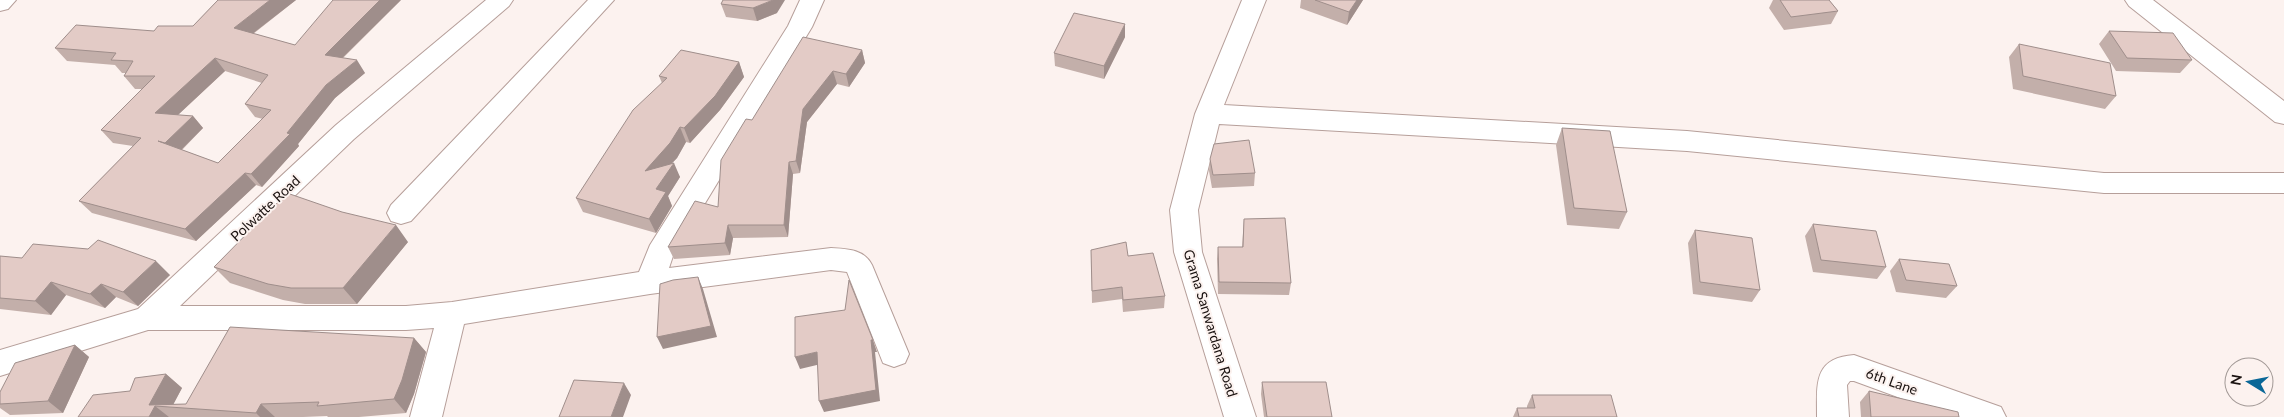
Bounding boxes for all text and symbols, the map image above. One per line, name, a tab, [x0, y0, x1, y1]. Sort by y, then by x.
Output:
street label: Polwatte Road	[227, 172, 303, 244]
street label: Grama Sanwardana Road	[1180, 247, 1242, 399]
north arrow	[2224, 357, 2274, 407]
street label: 6th Lane	[1864, 364, 1920, 398]
text: N	[2226, 373, 2245, 386]

